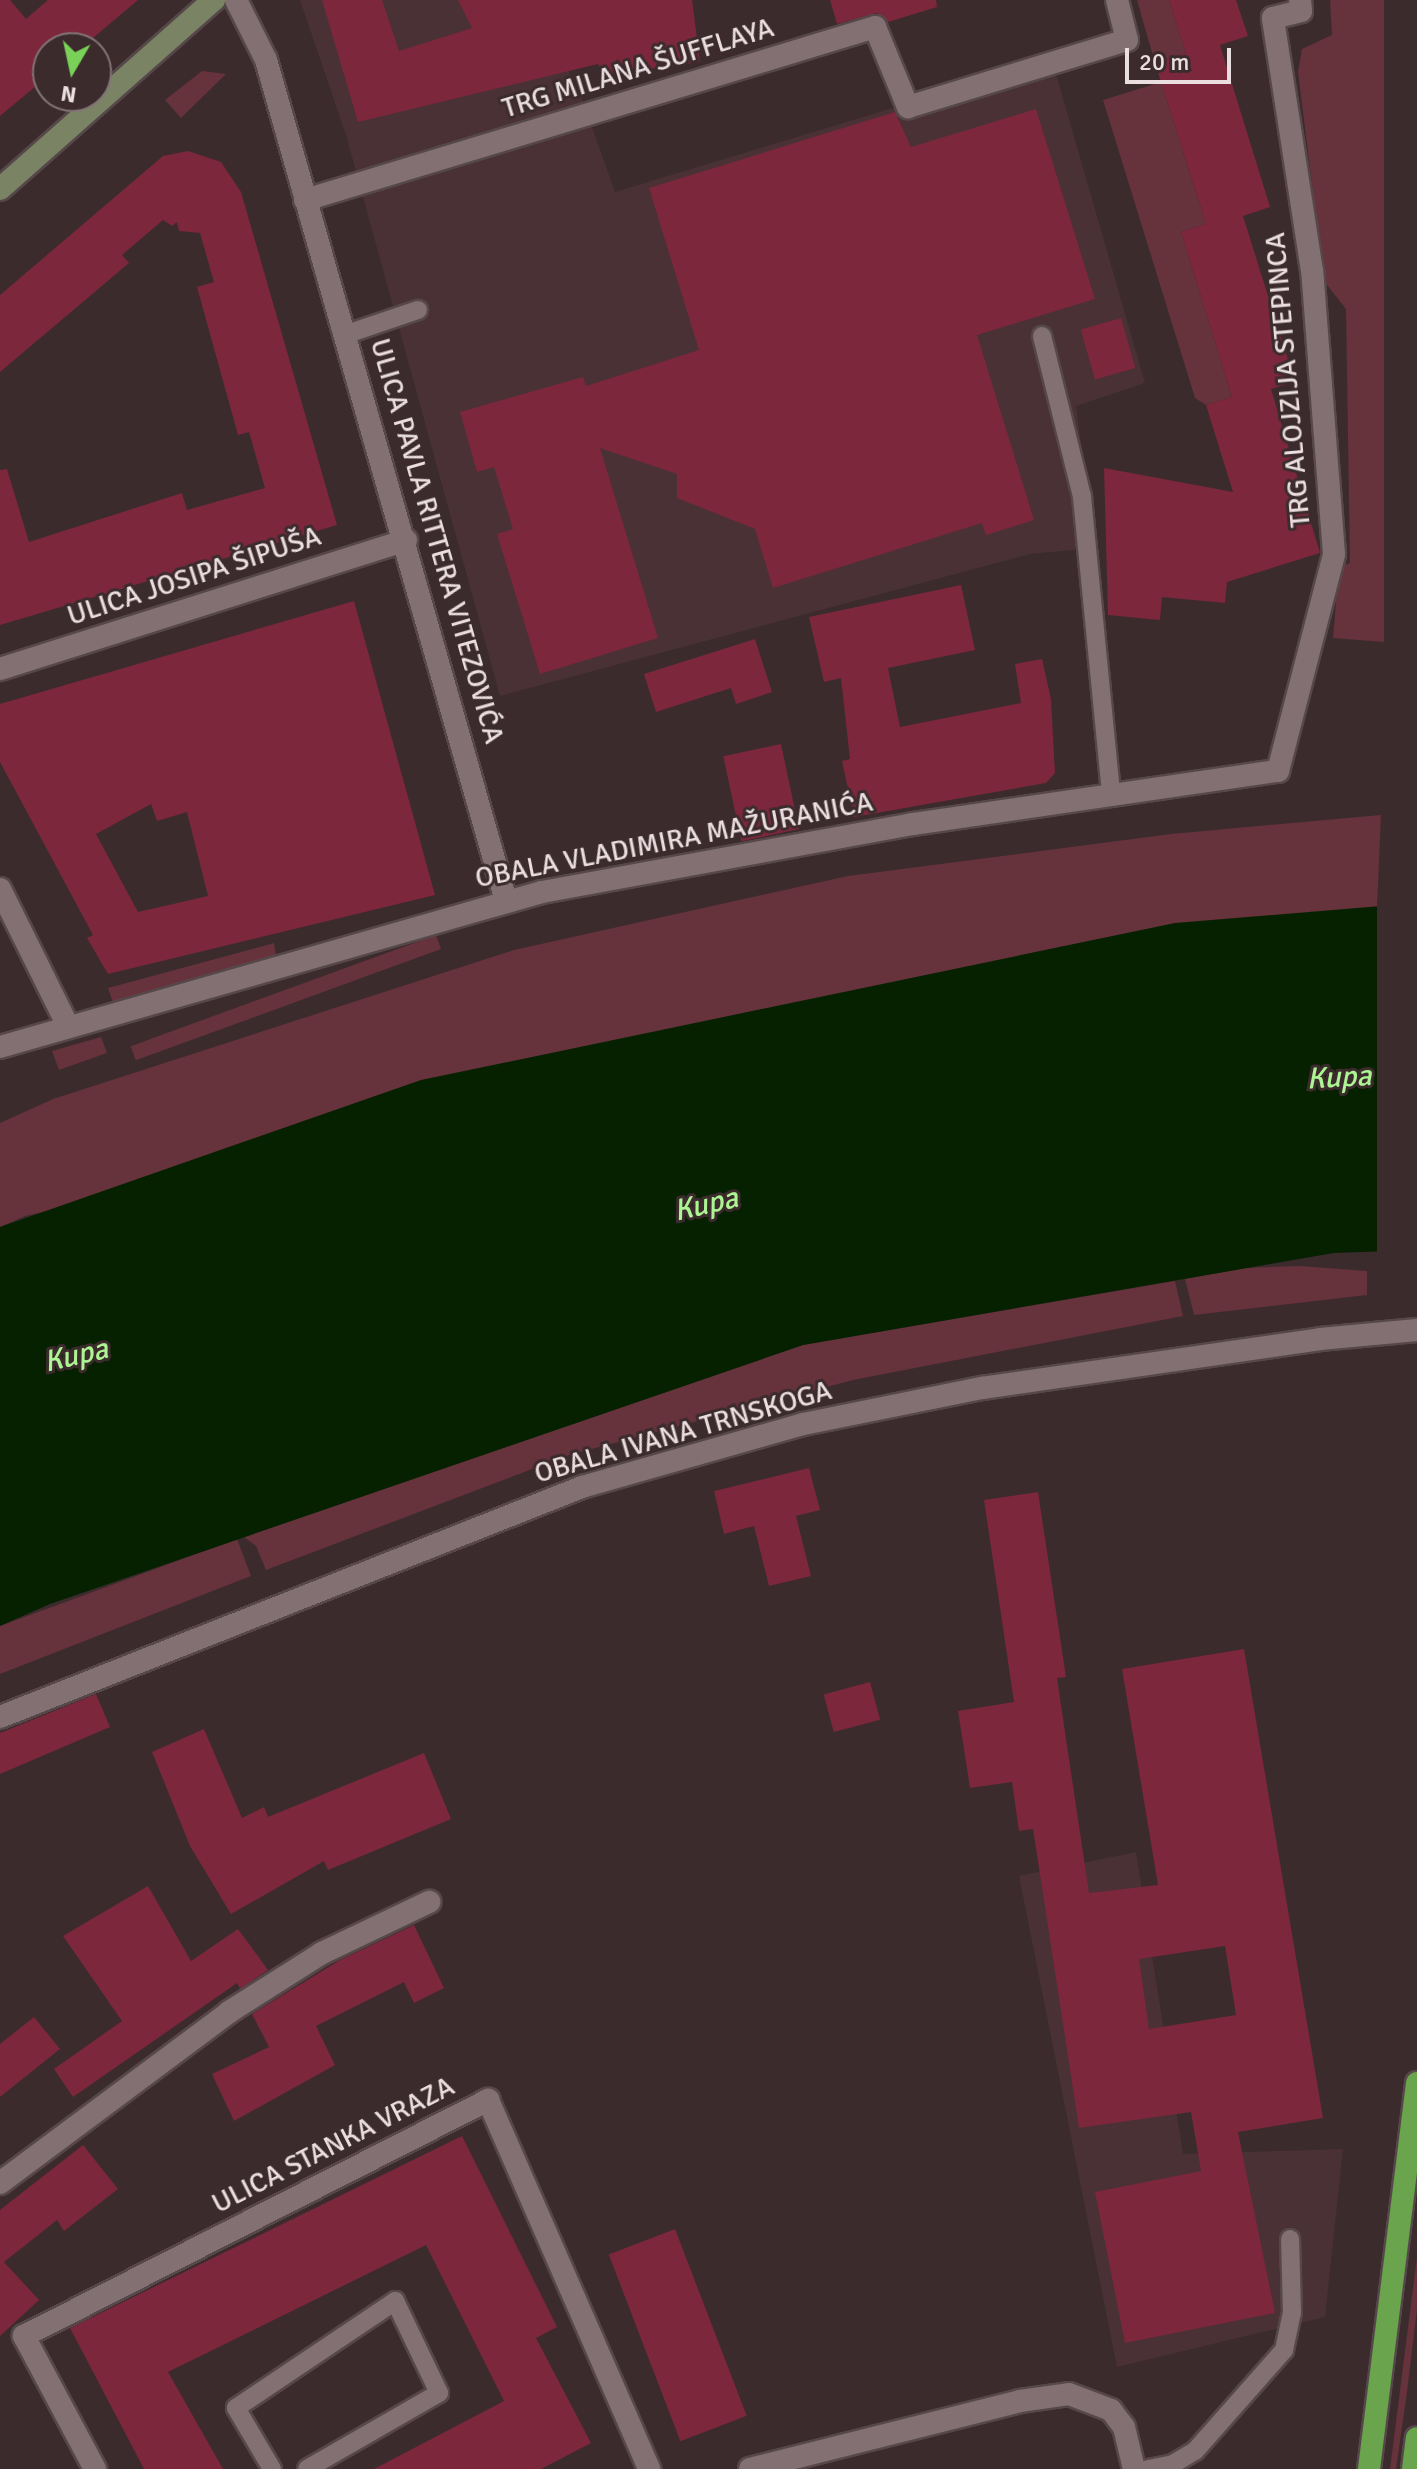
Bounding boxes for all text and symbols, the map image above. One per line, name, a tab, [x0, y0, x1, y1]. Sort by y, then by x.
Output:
street label: TRG MILANA ŠUFFLAYA	[498, 11, 778, 125]
north arrow	[32, 32, 112, 112]
scale bar	[1129, 32, 1235, 82]
text: 20 m	[1139, 47, 1189, 77]
text: N	[59, 80, 78, 109]
street label: TRG ALOJZIJA STEPINCA	[1258, 231, 1318, 529]
street label: ULICA PAVLA RITTERA VITEZOVIĆA	[363, 335, 511, 747]
street label: ULICA JOSIPA ŠIPUŠA	[63, 519, 325, 633]
street label: OBALA VLADIMIRA MAŽURANIĆA	[472, 785, 876, 895]
water label: Kupa	[1306, 1058, 1372, 1098]
water label: Kupa	[670, 1180, 742, 1230]
water label: Kupa	[40, 1331, 112, 1381]
street label: OBALA IVANA TRNSKOGA	[531, 1373, 835, 1491]
street label: ULICA STANKA VRAZA	[206, 2069, 460, 2221]

